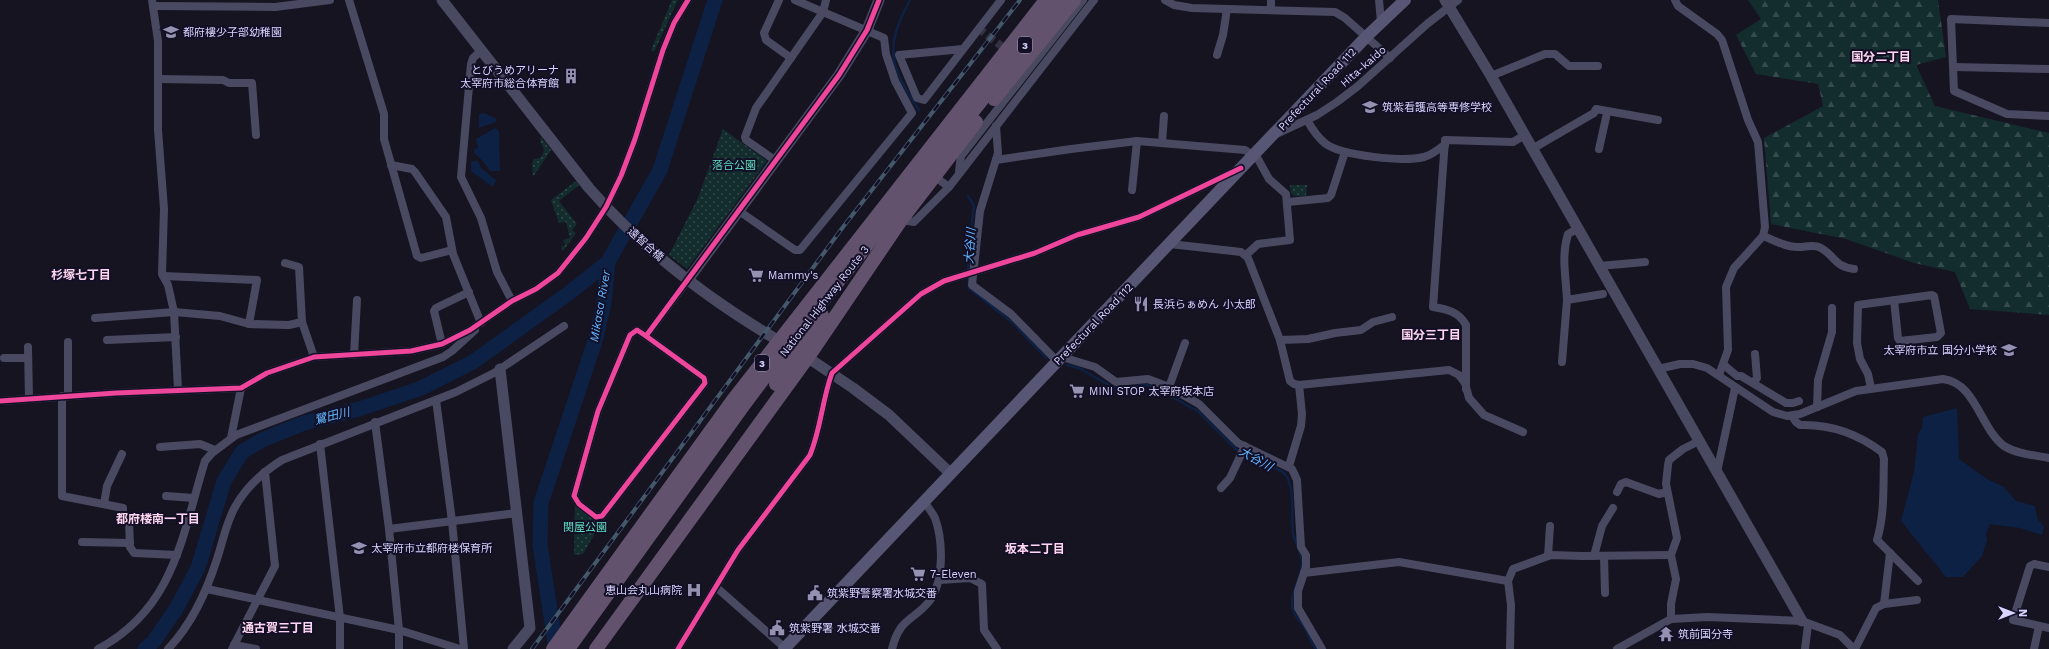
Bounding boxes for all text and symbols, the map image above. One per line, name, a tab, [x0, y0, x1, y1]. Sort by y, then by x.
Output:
school or university icon: 都府樓少子部幼稚園	[162, 23, 180, 41]
place label: 都府樓少子部幼稚園	[183, 26, 282, 39]
road number: 3	[1018, 37, 1032, 53]
street label: Hita-kaido	[1338, 43, 1389, 90]
street label: Prefectural Road 112	[1276, 45, 1359, 133]
district label: 国分二丁目	[1851, 50, 1911, 64]
place label: とびうめアリーナ 太宰府市総合体育館	[460, 64, 559, 90]
building icon: とびうめアリーナ 太宰府市総合体育館	[562, 67, 580, 85]
school or university icon: 筑紫看護高等専修学校	[1361, 98, 1379, 116]
place label: 筑紫看護高等専修学校	[1382, 101, 1492, 114]
park label: 落合公園	[712, 159, 756, 172]
street label: 遠智合橋	[625, 225, 666, 264]
water label: 大谷川	[962, 226, 978, 264]
street label: National Highway Route 3	[777, 243, 872, 359]
supermarket icon: Mammy's	[747, 266, 765, 284]
district label: 杉塚七丁目	[51, 268, 111, 282]
water label: Mikasa River	[587, 268, 613, 343]
place label: Mammy's	[768, 269, 818, 282]
street label: Prefectural Road 112	[1051, 281, 1136, 368]
restaurant icon: 長浜らぁめん 小太郎	[1132, 295, 1150, 313]
place label: 長浜らぁめん 小太郎	[1153, 298, 1256, 311]
district label: 国分三丁目	[1401, 328, 1461, 342]
school or university icon: 太宰府市立 国分小学校	[2000, 341, 2018, 359]
place label: 太宰府市立 国分小学校	[1883, 344, 1997, 357]
road number: 3	[755, 355, 769, 371]
supermarket icon: MINI STOP 太宰府坂本店	[1068, 382, 1086, 400]
place label: MINI STOP 太宰府坂本店	[1089, 385, 1214, 398]
water label: 鷺田川	[313, 404, 353, 427]
water label: 大谷川	[1237, 444, 1277, 475]
district label: 都府楼南一丁目	[116, 512, 200, 526]
park label: 関屋公園	[563, 521, 607, 534]
school or university icon: 太宰府市立都府楼保育所	[350, 539, 368, 557]
place label: 太宰府市立都府楼保育所	[371, 542, 493, 555]
district label: 坂本二丁目	[1005, 542, 1065, 556]
supermarket icon: 7-Eleven	[909, 565, 927, 583]
place label: 7-Eleven	[930, 568, 977, 581]
hospital icon: 恵山会丸山病院	[685, 581, 703, 599]
place label: 恵山会丸山病院	[605, 584, 682, 597]
public building icon: 筑紫野警察署水城交番	[806, 584, 824, 602]
place label: 筑紫野警察署水城交番	[827, 587, 937, 600]
north arrow	[1993, 593, 2033, 633]
text: N	[2016, 609, 2029, 617]
public building icon: 筑紫野署 水城交番	[768, 619, 786, 637]
district label: 通古賀三丁目	[242, 621, 314, 635]
place label: 筑紫野署 水城交番	[789, 622, 881, 635]
temple icon: 筑前国分寺	[1657, 625, 1675, 643]
place label: 筑前国分寺	[1678, 628, 1733, 641]

